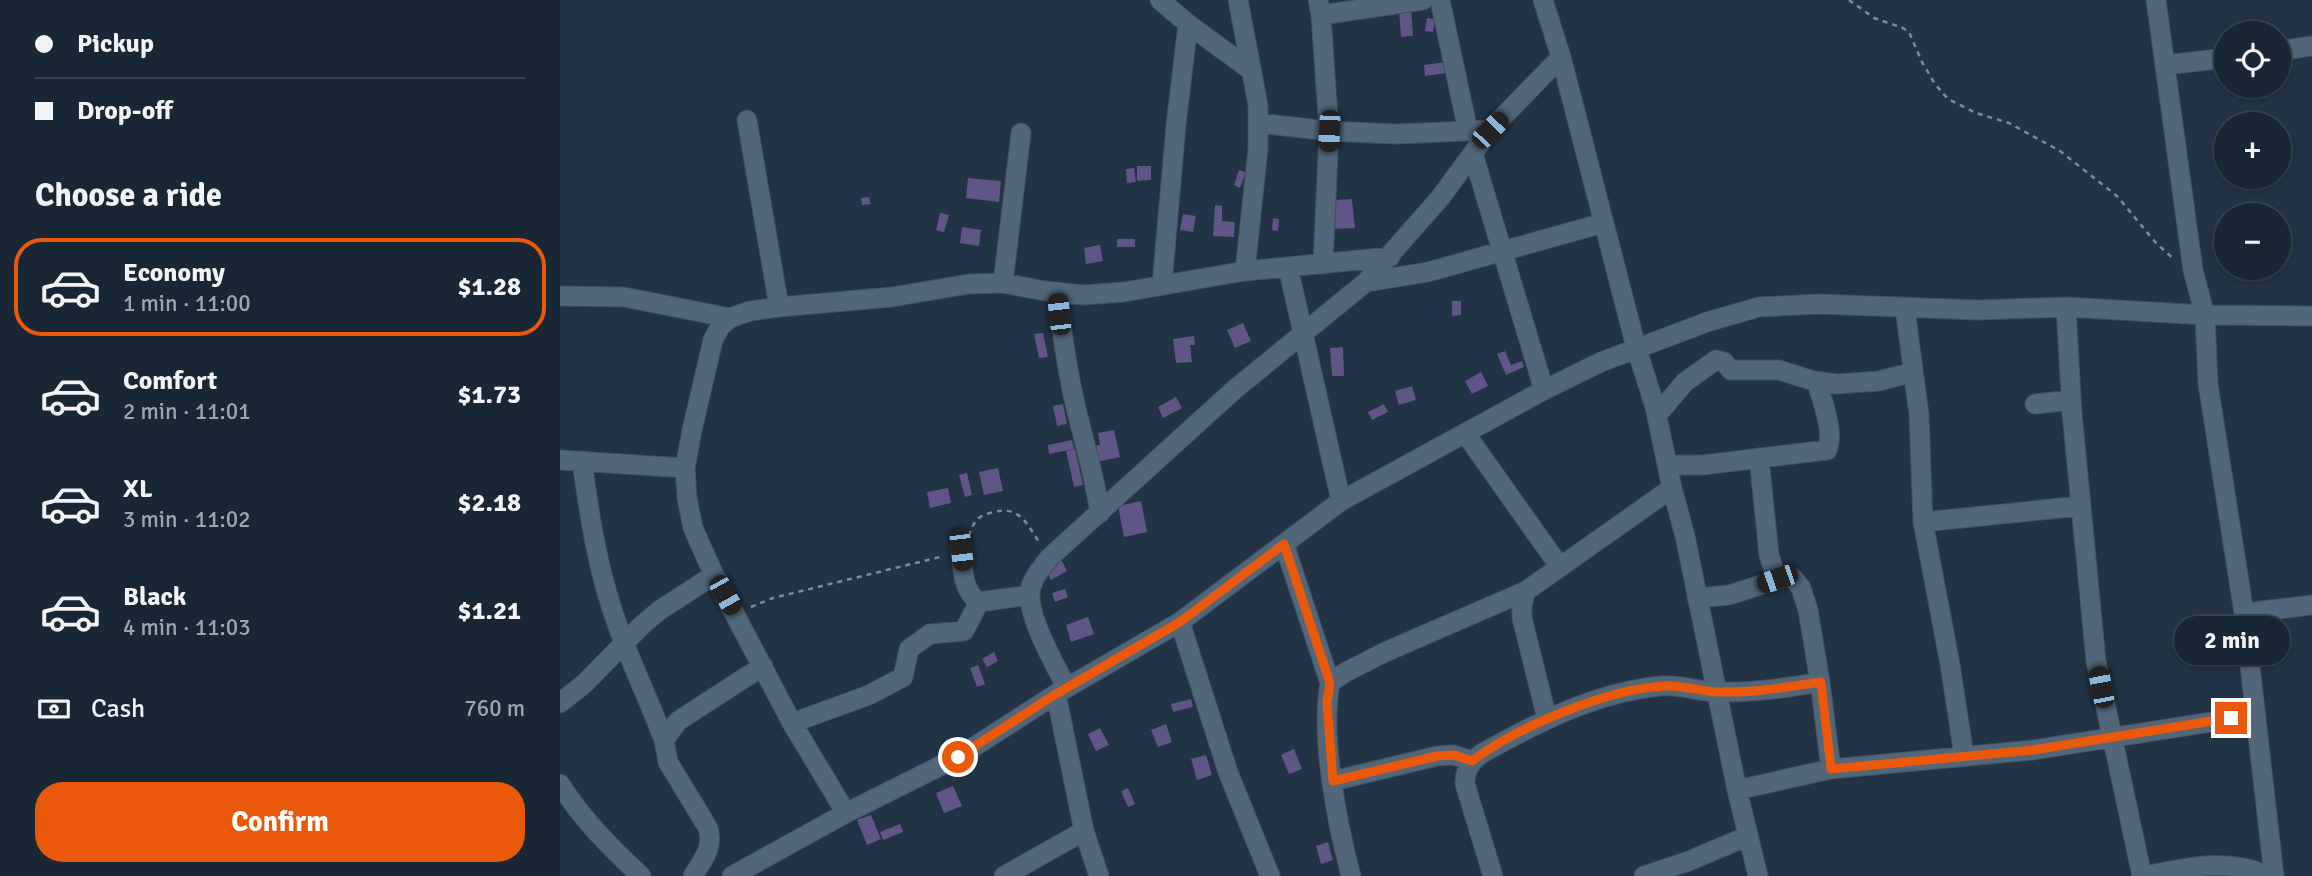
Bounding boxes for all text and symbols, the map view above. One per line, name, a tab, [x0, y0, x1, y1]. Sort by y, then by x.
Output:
map controls	[2214, 21, 2291, 280]
button: locate	[2214, 21, 2291, 98]
text: Pickup	[77, 28, 154, 60]
text: Drop-off	[77, 95, 173, 127]
car	[1468, 108, 1513, 152]
car	[1318, 109, 1341, 153]
button: +	[2214, 112, 2291, 189]
text: Choose a ride	[35, 176, 222, 215]
button: −	[2214, 203, 2291, 280]
icon: car	[39, 256, 102, 319]
text: Economy	[123, 257, 225, 289]
text: $1.28	[457, 271, 521, 303]
text: 1 min · 11:00	[123, 289, 251, 318]
car	[1047, 292, 1072, 336]
icon: car	[39, 364, 102, 427]
text: Comfort	[123, 365, 217, 397]
text: $1.73	[457, 379, 521, 411]
text: 2 min · 11:01	[123, 397, 251, 426]
icon: car	[39, 472, 102, 535]
text: XL	[123, 473, 153, 505]
text: $2.18	[457, 487, 521, 519]
text: 3 min · 11:02	[123, 505, 251, 534]
car	[949, 528, 974, 572]
car	[1754, 562, 1801, 596]
car	[706, 572, 745, 618]
icon: car	[39, 580, 102, 643]
text: Black	[123, 581, 186, 613]
text: $1.21	[457, 595, 521, 627]
text: 4 min · 11:03	[123, 613, 251, 642]
callout: 2 min	[2173, 616, 2289, 666]
text: 2 min	[2204, 626, 2260, 655]
car	[2087, 664, 2116, 710]
icon: cash	[35, 690, 73, 728]
text: Cash	[91, 693, 145, 725]
text: 760 m	[464, 694, 525, 723]
route end	[2215, 702, 2247, 734]
route start	[942, 741, 974, 773]
button: Confirm	[35, 782, 525, 862]

